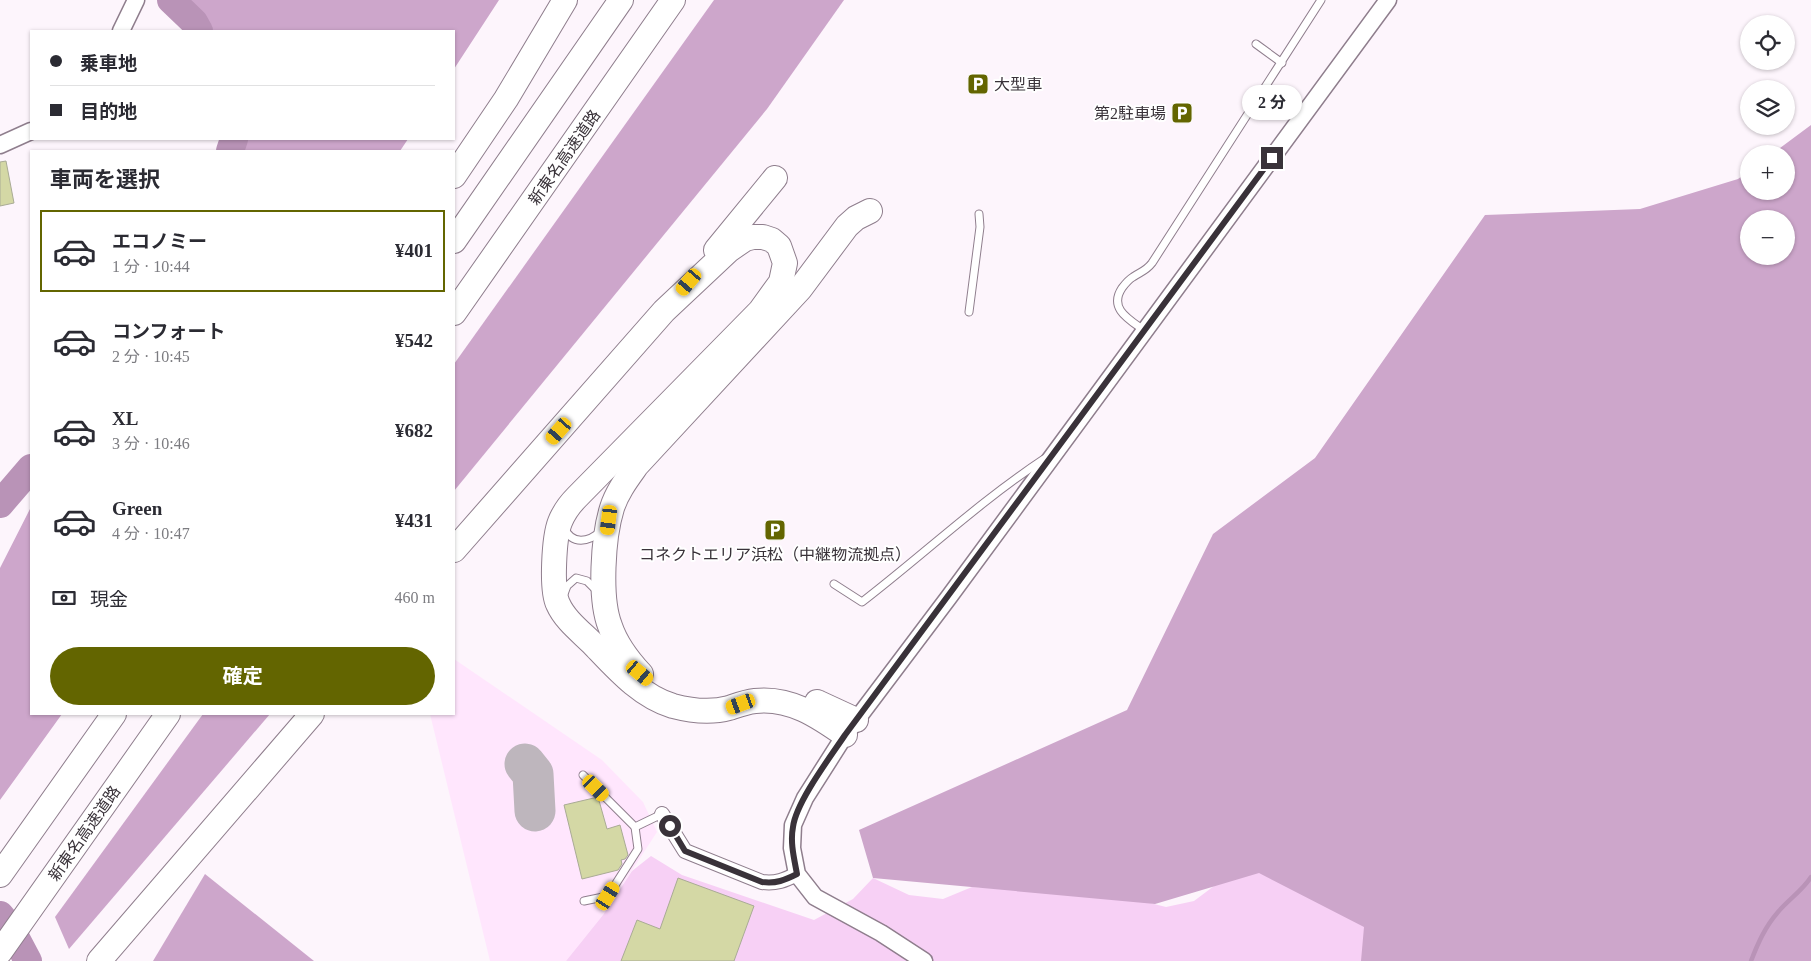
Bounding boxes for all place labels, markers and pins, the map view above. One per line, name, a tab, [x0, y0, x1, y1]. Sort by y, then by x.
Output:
parking icon: 大型車	[966, 72, 990, 96]
place label: 大型車	[994, 76, 1042, 93]
parking icon: 第2駐車場	[1170, 101, 1194, 125]
place label: 第2駐車場	[1094, 105, 1166, 122]
parking icon: コネクトエリア浜松（中継物流拠点）	[763, 518, 787, 542]
place label: コネクトエリア浜松（中継物流拠点）	[639, 546, 911, 563]

